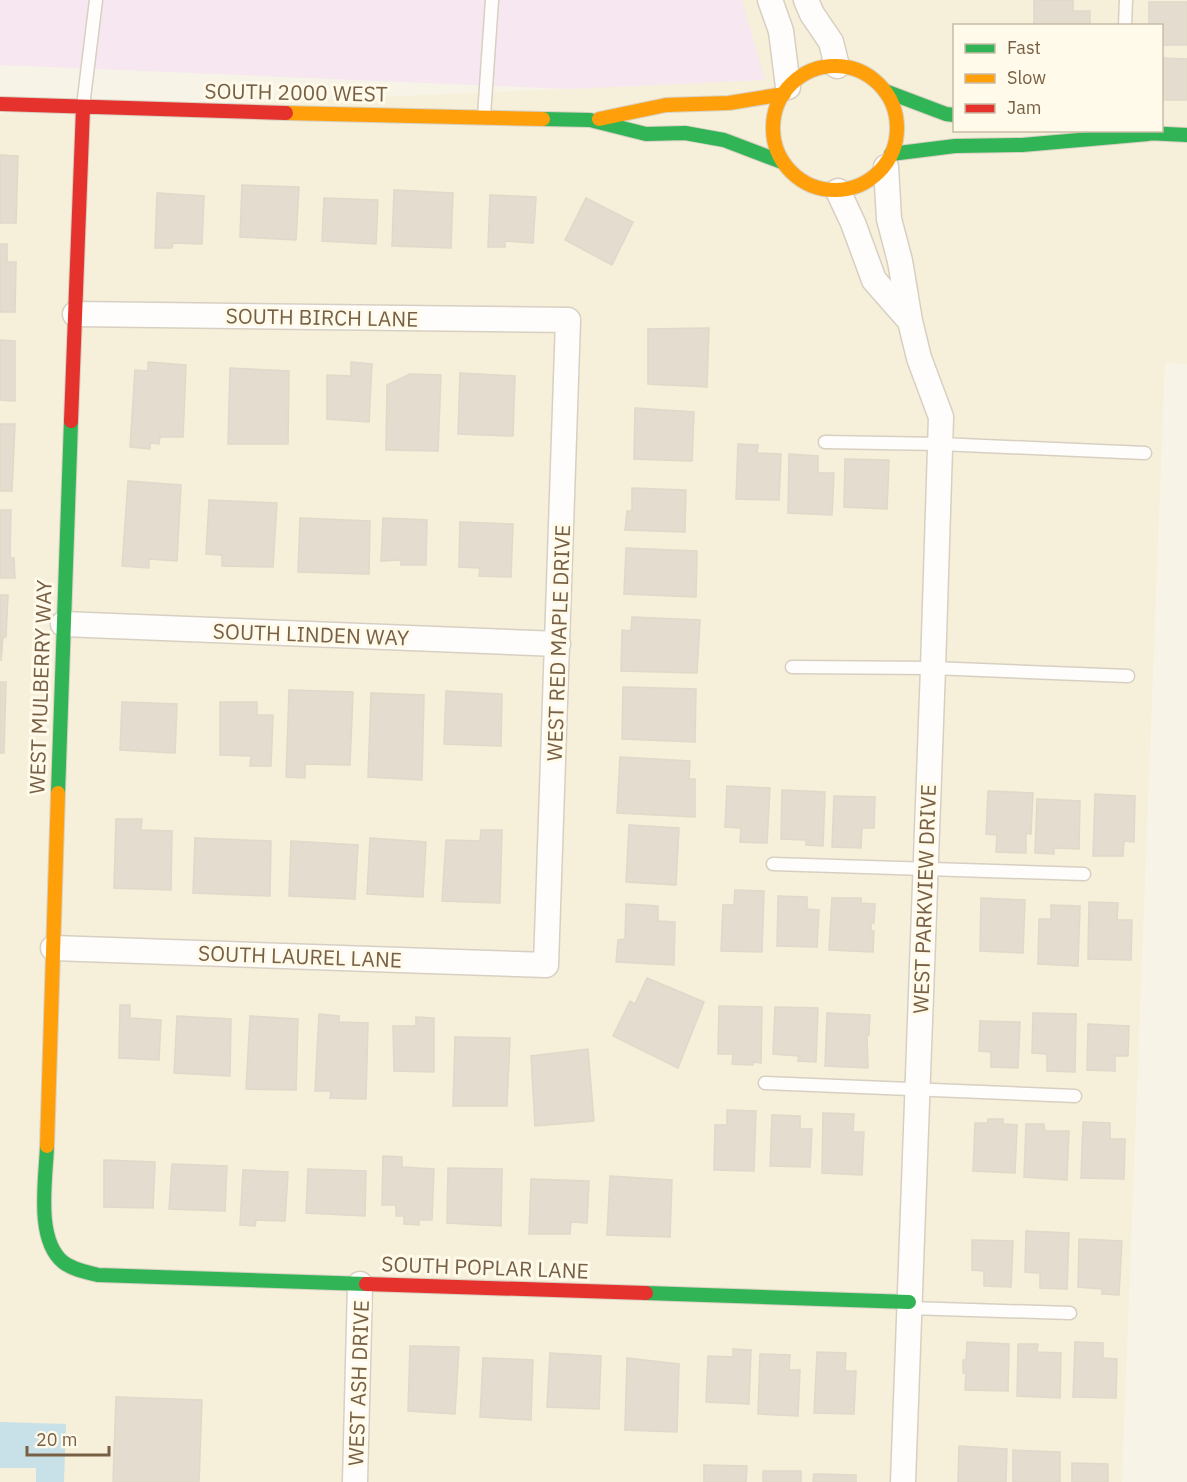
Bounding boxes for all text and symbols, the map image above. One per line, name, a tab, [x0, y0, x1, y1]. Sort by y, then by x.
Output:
legend	[953, 24, 1163, 132]
text: Fast	[1007, 36, 1041, 59]
text: Slow	[1007, 66, 1046, 89]
street label: SOUTH 2000 WEST	[204, 76, 388, 108]
text: Jam	[1007, 96, 1042, 119]
street label: SOUTH BIRCH LANE	[225, 301, 419, 333]
street label: WEST RED MAPLE DRIVE	[540, 524, 576, 762]
street label: WEST MULBERRY WAY	[22, 579, 58, 795]
street label: SOUTH LINDEN WAY	[212, 617, 410, 651]
street label: WEST PARKVIEW DRIVE	[906, 784, 942, 1014]
street label: SOUTH LAUREL LANE	[198, 938, 402, 974]
street label: SOUTH POPLAR LANE	[381, 1249, 589, 1285]
street label: WEST ASH DRIVE	[341, 1299, 375, 1467]
scale bar	[27, 1419, 110, 1457]
text: 20 m	[36, 1428, 78, 1451]

